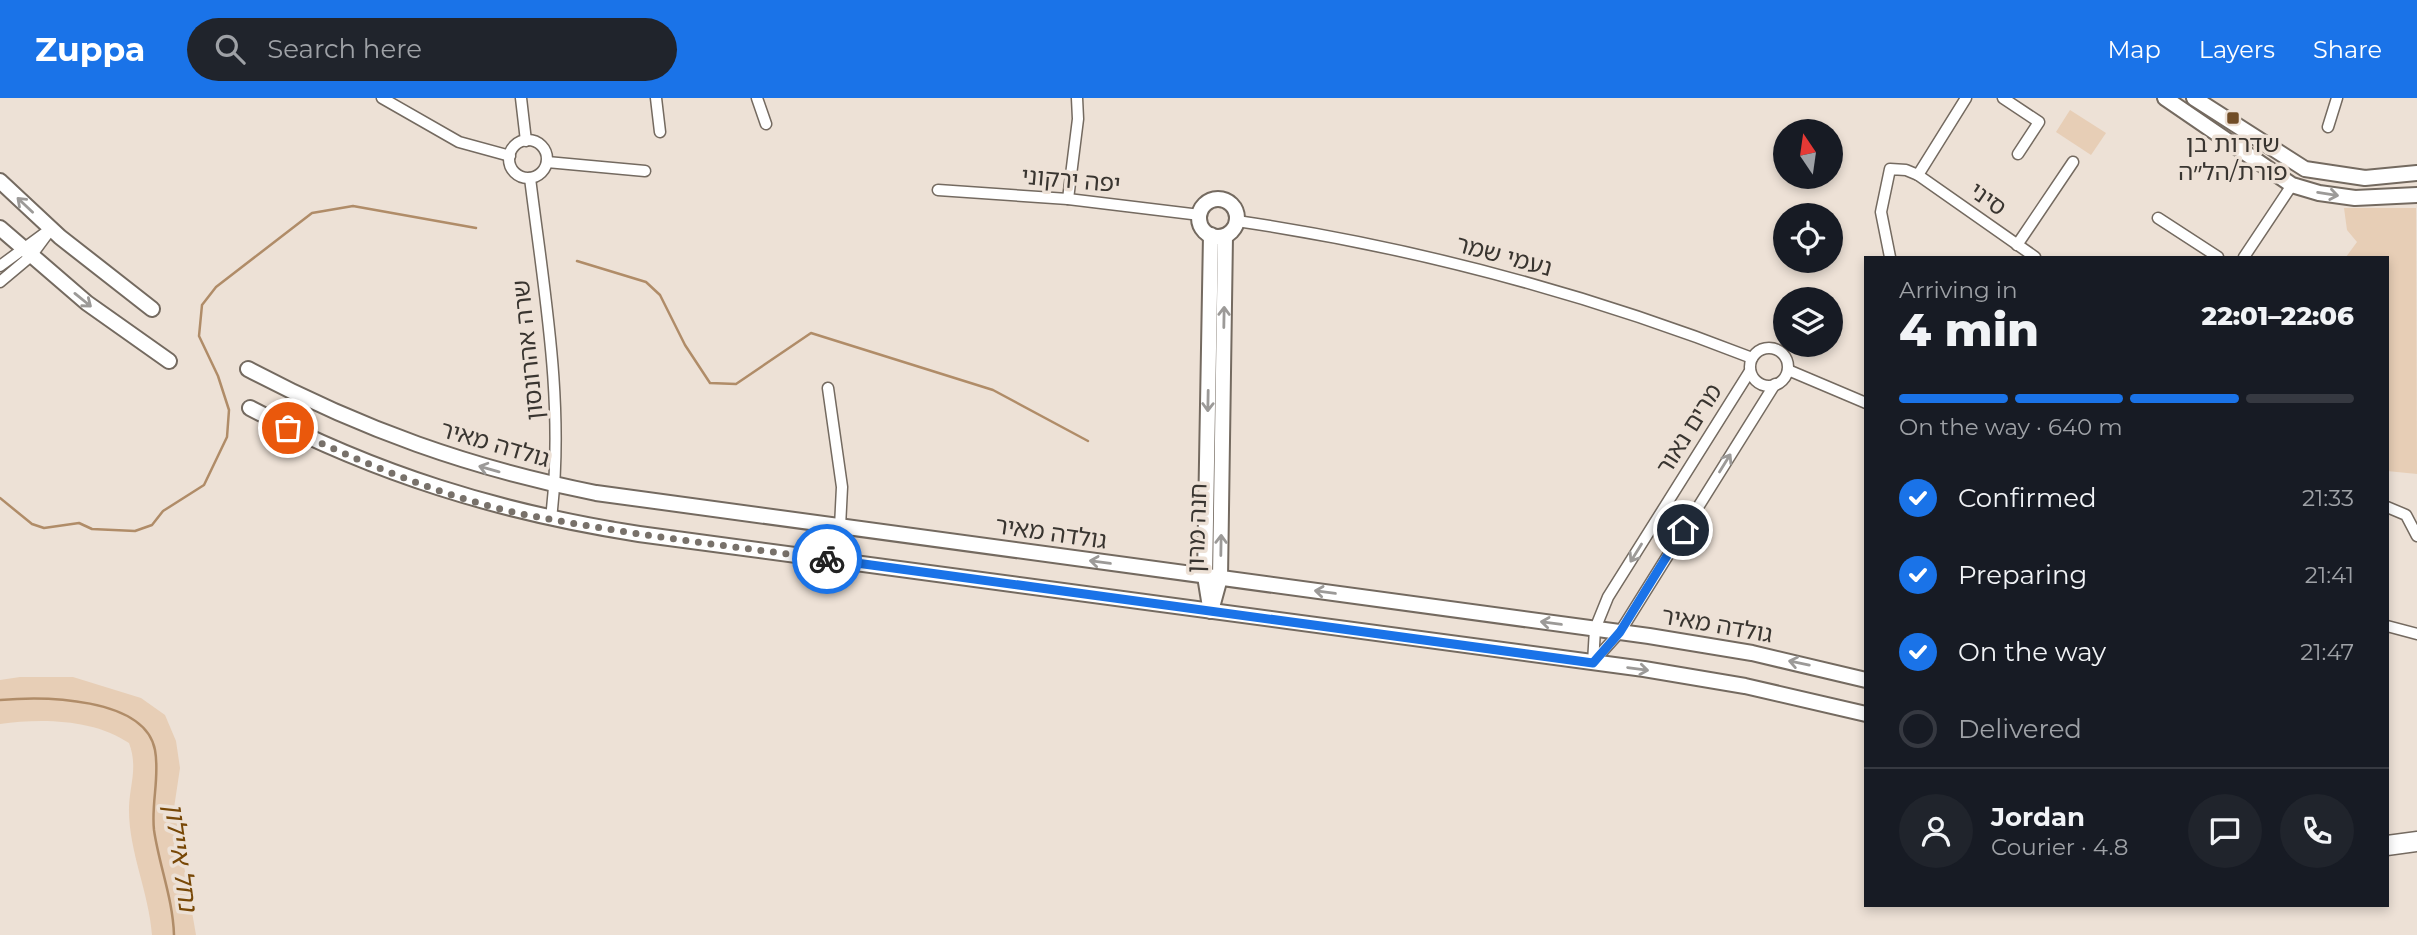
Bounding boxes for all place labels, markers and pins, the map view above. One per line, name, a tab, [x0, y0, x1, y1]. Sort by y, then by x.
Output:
marker: שדרות בן פורת/הל״ה	[2225, 110, 2241, 126]
place label: שדרות בן פורת/הל״ה	[2178, 129, 2288, 186]
pin	[258, 398, 318, 458]
pin	[1653, 500, 1713, 560]

